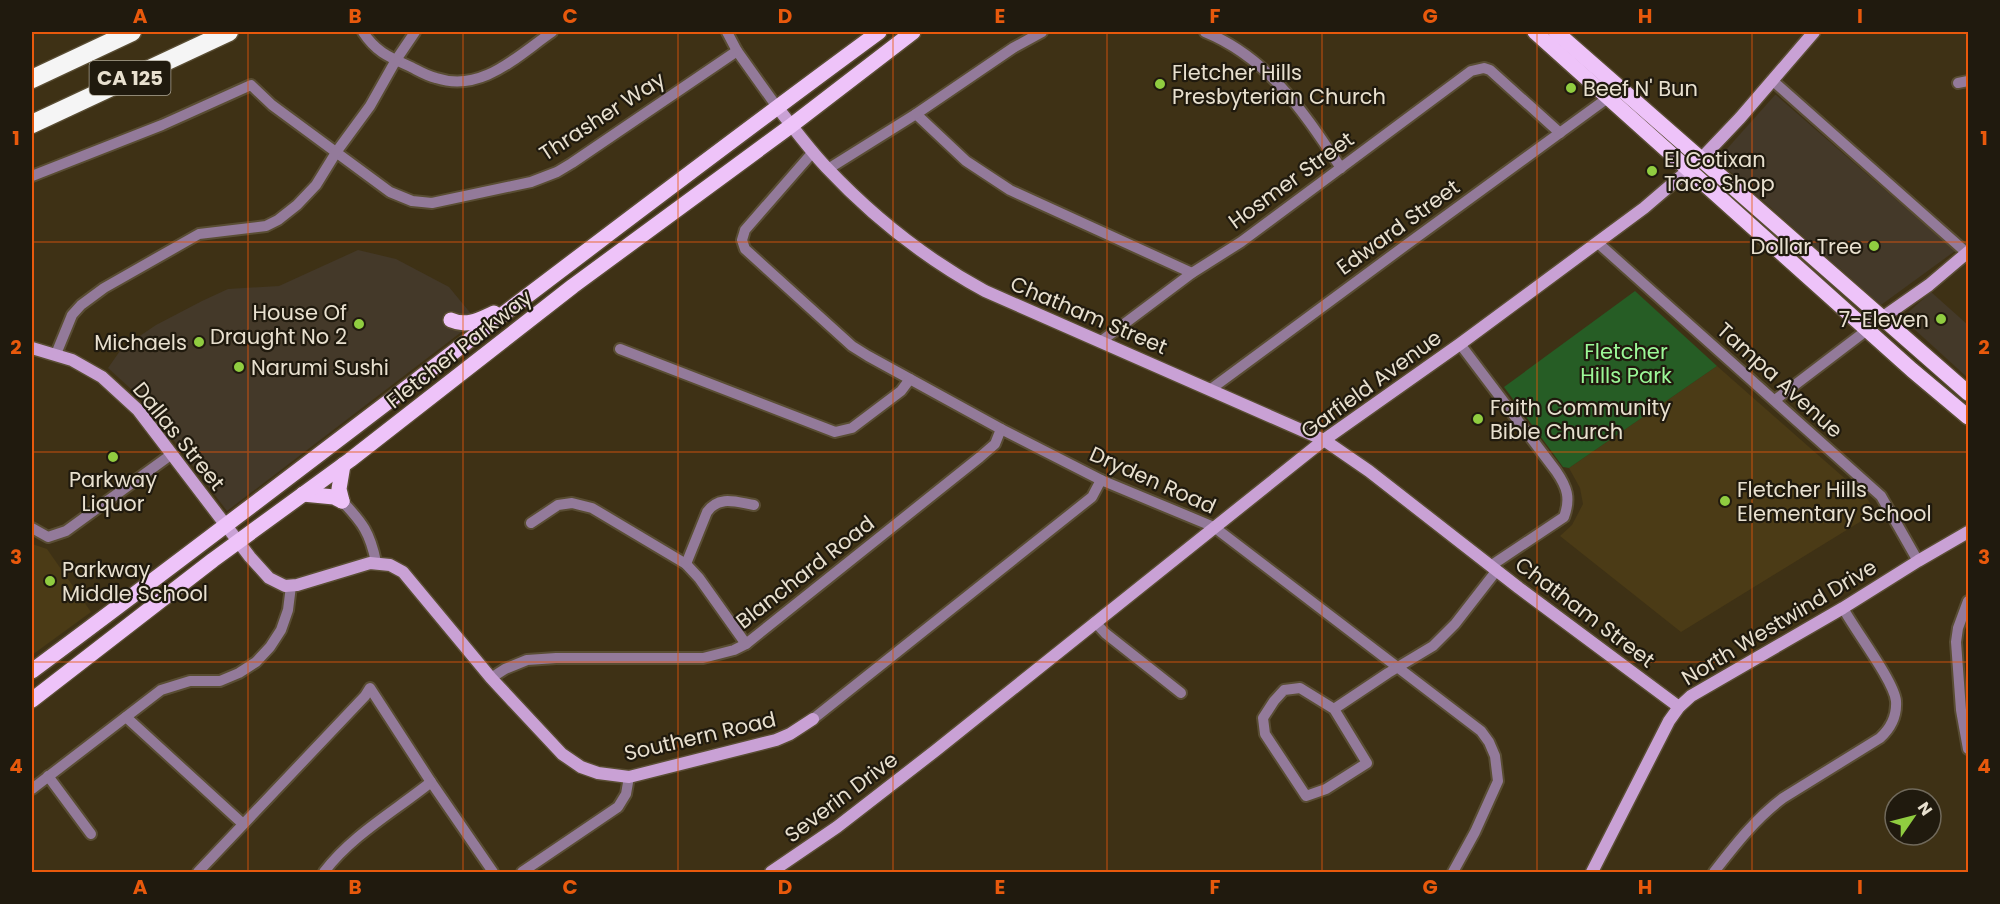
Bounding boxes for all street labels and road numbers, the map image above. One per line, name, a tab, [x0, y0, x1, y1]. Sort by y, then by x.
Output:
road number: CA 125	[90, 61, 170, 95]
street label: Thrasher Way	[534, 64, 671, 167]
street label: Hosmer Street	[1222, 125, 1360, 235]
street label: Edward Street	[1331, 173, 1465, 281]
street label: Chatham Street	[1006, 269, 1172, 361]
street label: Fletcher Parkway	[380, 283, 538, 415]
street label: Tampa Avenue	[1711, 316, 1849, 444]
street label: Garfield Avenue	[1295, 323, 1447, 445]
street label: Dallas Street	[126, 376, 232, 496]
street label: Dryden Road	[1085, 439, 1221, 521]
street label: Blanchard Road	[730, 509, 880, 635]
street label: Chatham Street	[1509, 550, 1661, 674]
street label: North Westwind Drive	[1676, 552, 1882, 692]
street label: Southern Road	[621, 704, 779, 768]
street label: Severin Drive	[778, 745, 904, 849]

